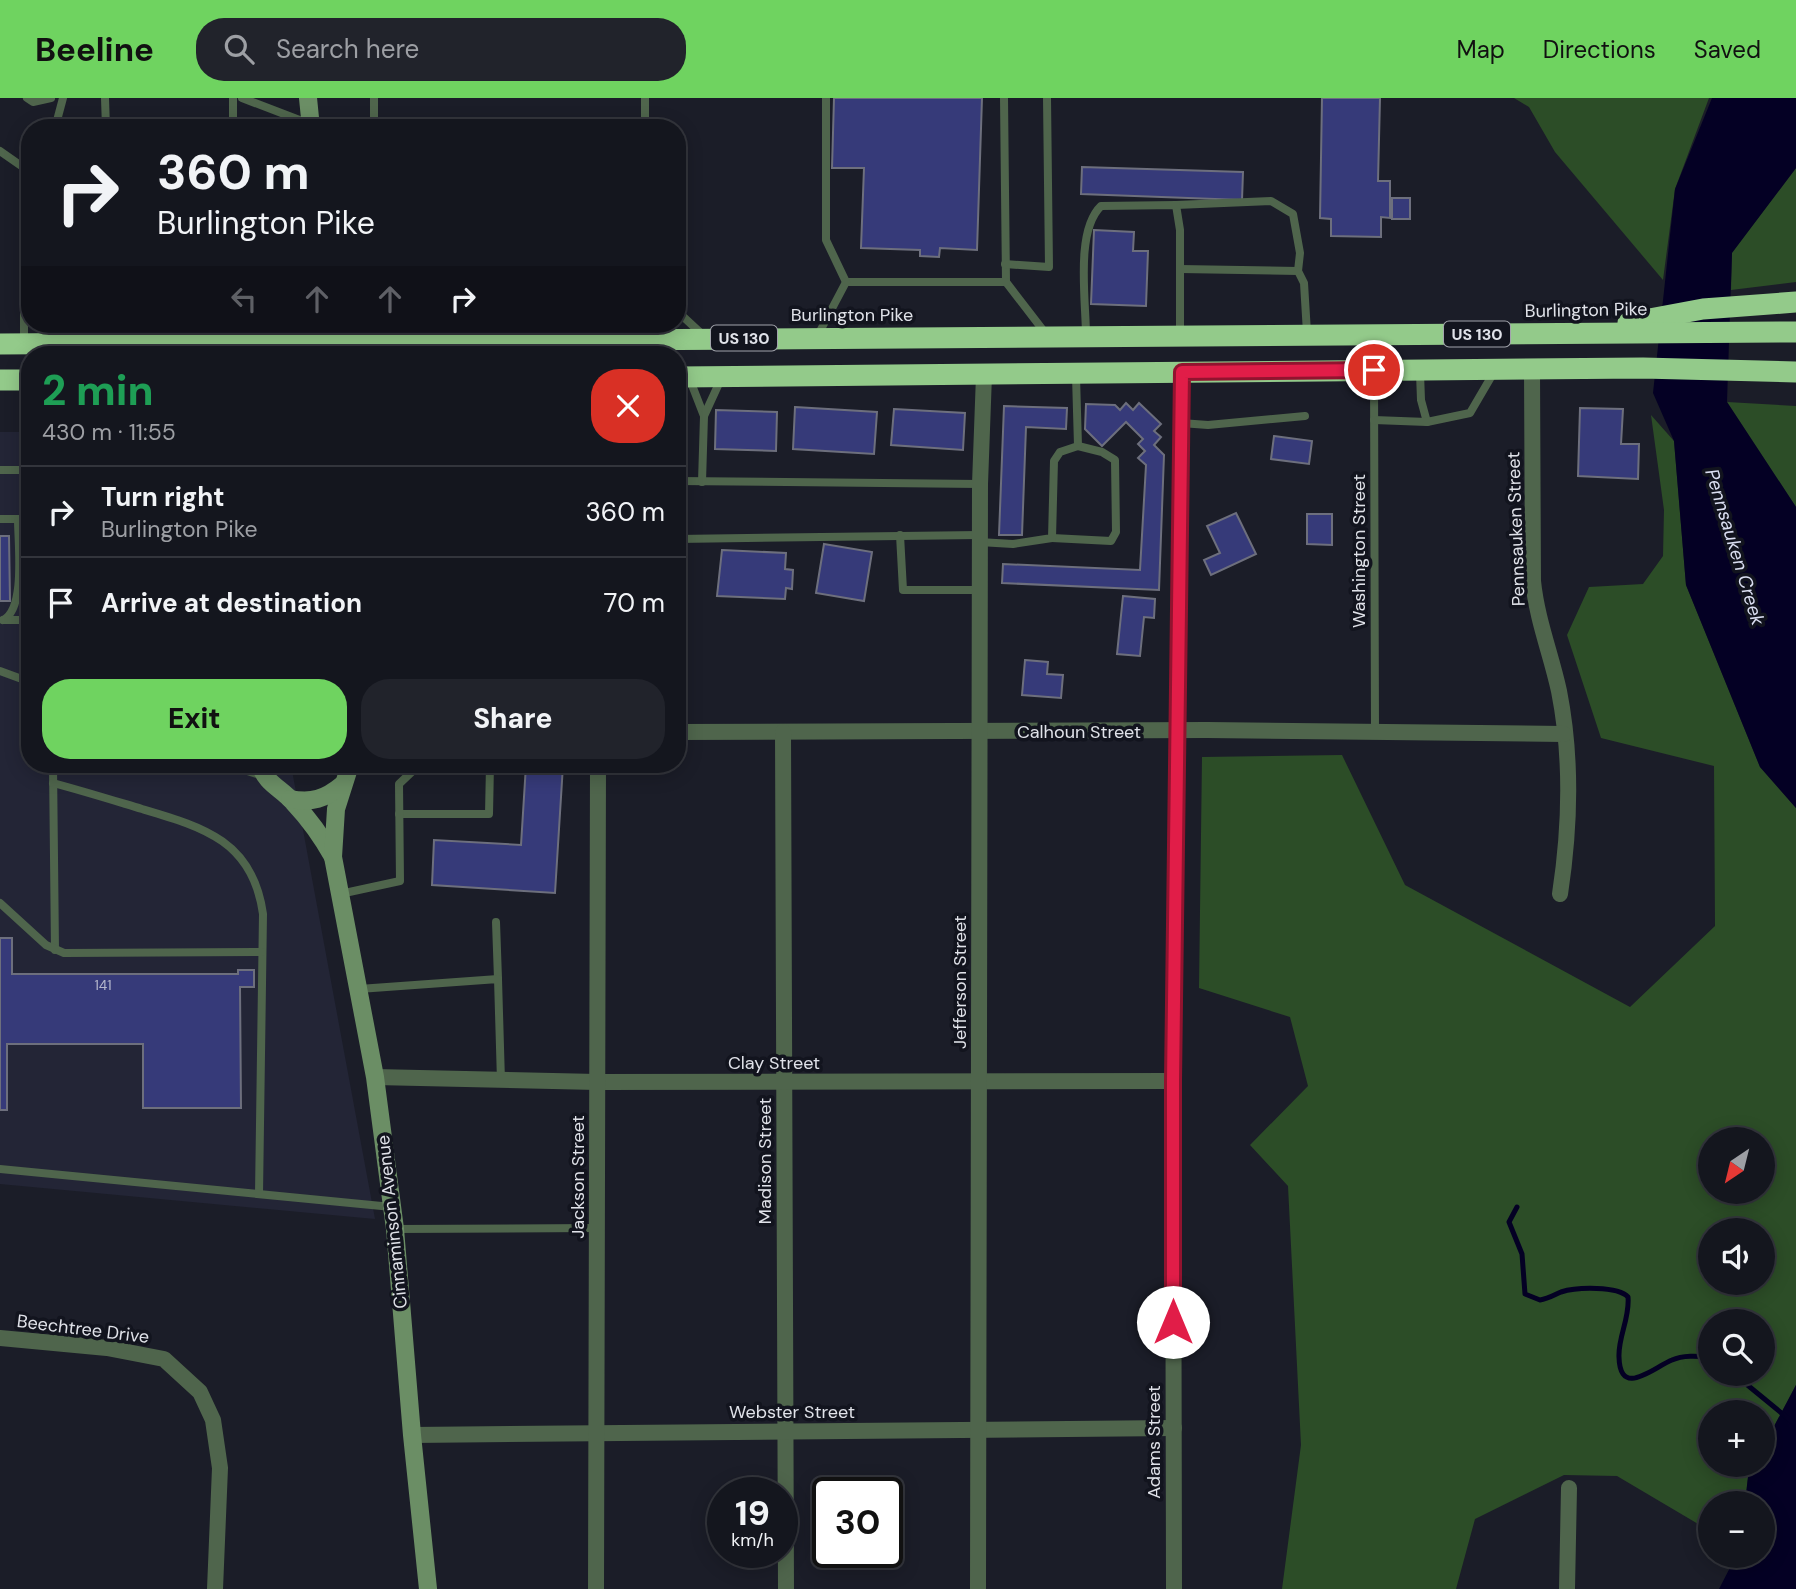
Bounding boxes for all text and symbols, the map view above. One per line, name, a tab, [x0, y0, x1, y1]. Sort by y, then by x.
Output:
search box	[196, 18, 686, 81]
text: Beeline	[35, 28, 154, 71]
icon: search	[220, 30, 258, 68]
text: Search here	[276, 32, 419, 66]
text: Map	[1457, 34, 1505, 65]
text: Directions	[1543, 34, 1656, 65]
text: Saved	[1694, 34, 1761, 65]
text: 360 m	[157, 140, 310, 204]
icon: right	[42, 147, 133, 238]
text: Burlington Pike	[157, 202, 375, 244]
icon: left	[225, 280, 263, 318]
icon: ahead	[298, 280, 336, 318]
icon: ahead	[371, 280, 409, 318]
icon: right	[444, 280, 482, 318]
street label: Burlington Pike	[1525, 297, 1647, 323]
street label: Burlington Pike	[791, 303, 913, 327]
road number: US 130	[1444, 322, 1510, 346]
road number: US 130	[711, 326, 777, 350]
pin	[1344, 340, 1404, 400]
icon: arrive	[1355, 351, 1393, 389]
text: 2 min	[42, 363, 153, 418]
button: close	[591, 369, 665, 443]
text: 430 m · 11:55	[42, 417, 176, 447]
street label: Pennsauken Street	[1501, 451, 1531, 607]
water label: Pennsauken Creek	[1699, 466, 1771, 629]
street label: Washington Street	[1347, 474, 1371, 628]
text: Turn right	[101, 480, 225, 514]
icon: right	[42, 493, 80, 531]
text: 360 m	[585, 495, 665, 529]
text: Burlington Pike	[101, 514, 258, 544]
icon: arrive	[42, 584, 80, 622]
text: Arrive at destination	[101, 586, 362, 620]
text: 70 m	[604, 586, 665, 620]
button: Exit	[42, 679, 347, 759]
button: Share	[361, 679, 665, 759]
street label: Calhoun Street	[1017, 720, 1141, 744]
street label: Jefferson Street	[948, 915, 972, 1049]
house number: 141	[94, 976, 112, 994]
street label: Clay Street	[728, 1051, 820, 1075]
street label: Madison Street	[753, 1098, 777, 1224]
street label: Jackson Street	[566, 1115, 590, 1239]
north arrow	[1698, 1127, 1774, 1204]
map controls	[1698, 1127, 1775, 1568]
street label: Cinnaminson Avenue	[371, 1134, 413, 1310]
button: sound	[1698, 1218, 1775, 1295]
position arrow	[1136, 1285, 1210, 1359]
street label: Beechtree Drive	[15, 1309, 151, 1349]
button: search	[1698, 1309, 1775, 1386]
street label: Adams Street	[1142, 1385, 1166, 1499]
street label: Webster Street	[729, 1400, 855, 1424]
button: +	[1698, 1400, 1775, 1477]
speed limit sign: 30	[812, 1477, 903, 1568]
text: 19	[735, 1490, 770, 1536]
button: −	[1698, 1491, 1775, 1568]
text: km/h	[731, 1528, 774, 1552]

